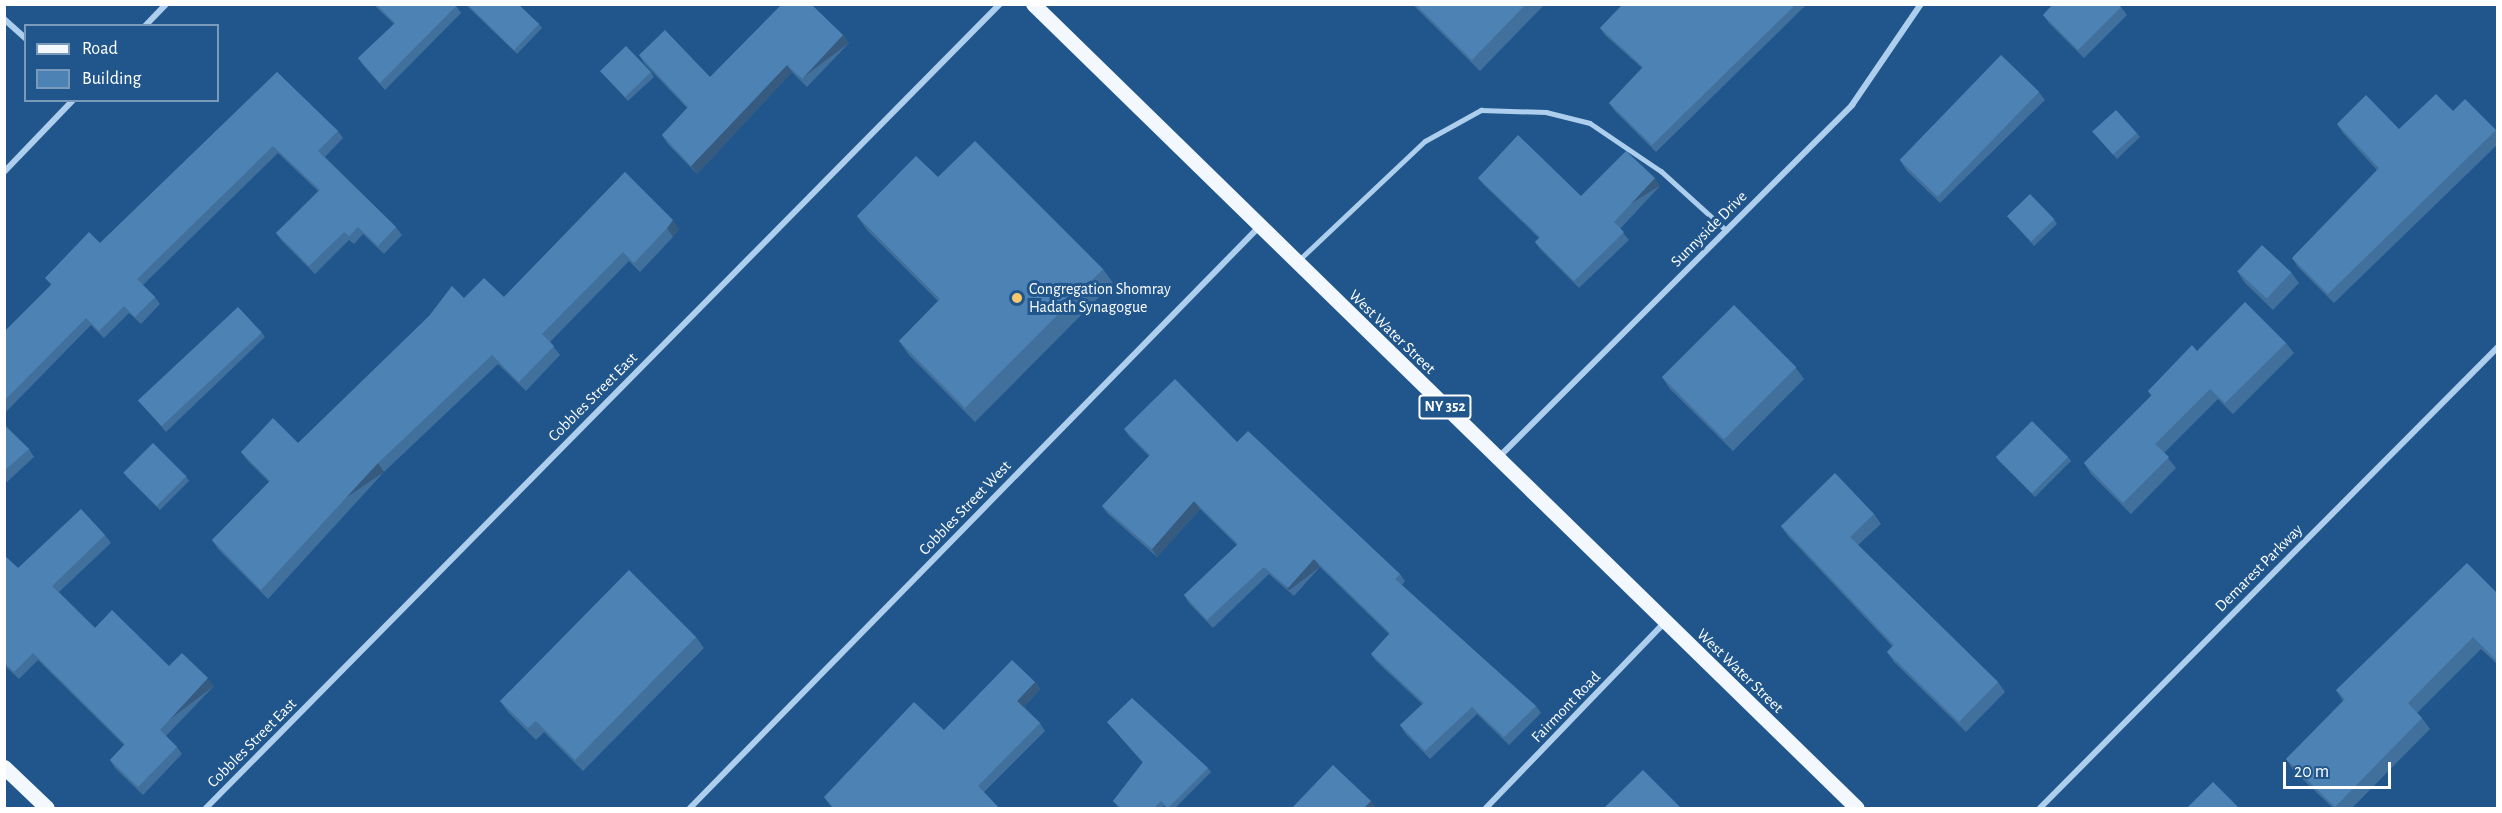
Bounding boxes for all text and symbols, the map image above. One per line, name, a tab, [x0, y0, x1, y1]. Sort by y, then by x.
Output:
legend	[24, 24, 219, 102]
text: Road	[82, 40, 118, 58]
text: Building	[82, 70, 141, 88]
street label: Sunnyside Drive	[1667, 187, 1751, 271]
place label: Congregation Shomray Hadath Synagogue	[1029, 279, 1171, 317]
street label: West Water Street	[1345, 286, 1439, 378]
marker: Congregation Shomray Hadath Synagogue	[1010, 291, 1024, 305]
street label: Cobbles Street East	[544, 348, 642, 446]
road number: NY 352	[1418, 395, 1472, 419]
street label: Cobbles Street West	[915, 457, 1015, 559]
street label: Demarest Parkway	[2211, 520, 2307, 616]
street label: West Water Street	[1693, 625, 1787, 717]
street label: Fairmont Road	[1527, 668, 1605, 746]
street label: Cobbles Street East	[203, 694, 301, 792]
scale bar	[2286, 750, 2394, 788]
text: 20 m	[2294, 763, 2329, 781]

